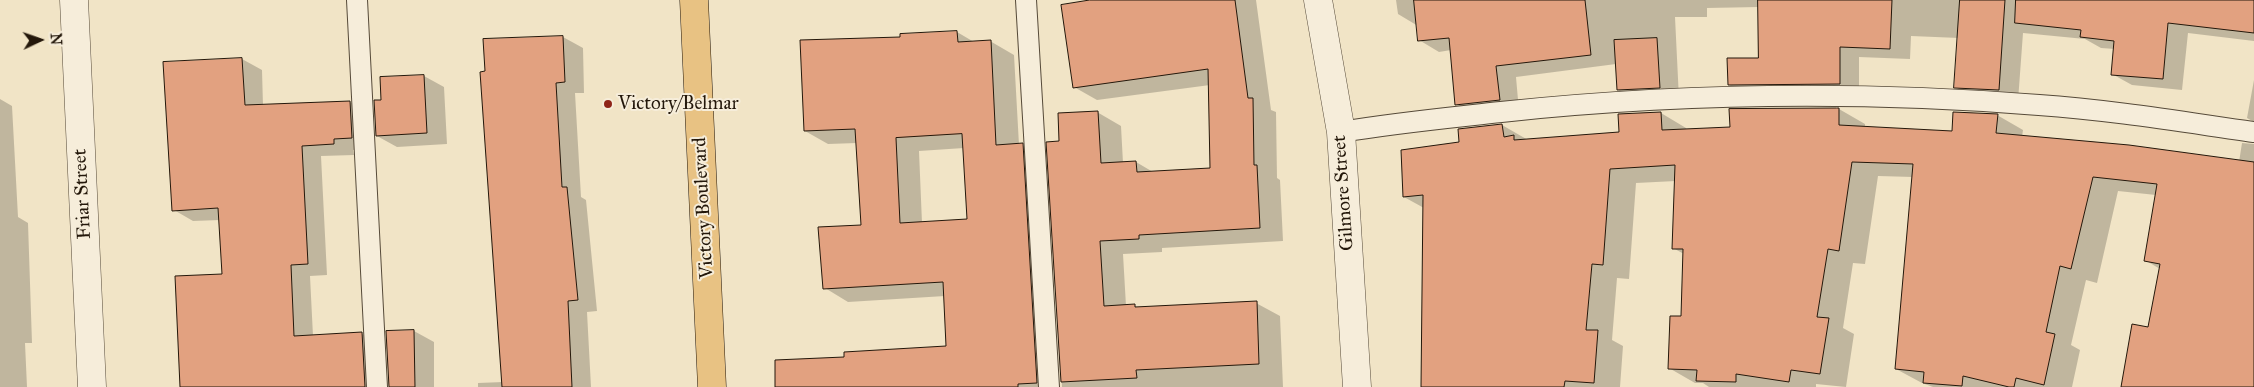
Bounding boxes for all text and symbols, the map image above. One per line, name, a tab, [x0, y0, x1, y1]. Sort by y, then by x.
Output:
north arrow	[15, 15, 65, 65]
text: N	[47, 33, 64, 46]
place label: Victory/Belmar	[618, 93, 739, 115]
marker: Victory/Belmar	[602, 98, 614, 110]
street label: Gilmore Street	[1329, 134, 1359, 252]
street label: Victory Boulevard	[689, 137, 719, 279]
street label: Friar Street	[69, 148, 97, 240]

